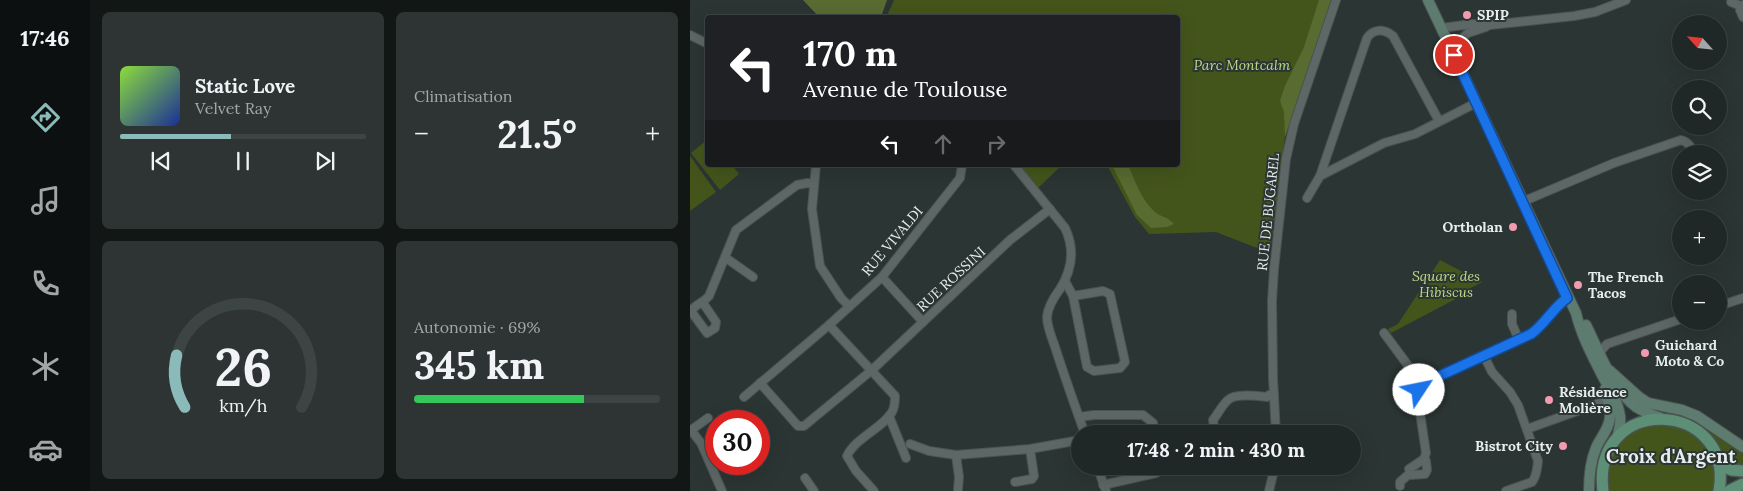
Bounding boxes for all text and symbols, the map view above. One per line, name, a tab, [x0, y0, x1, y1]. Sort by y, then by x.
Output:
place label: SPIP	[1477, 6, 1509, 24]
marker: SPIP	[1461, 9, 1473, 21]
north arrow	[1672, 15, 1728, 70]
map controls	[1672, 15, 1727, 330]
text: 17:46	[20, 24, 70, 52]
text: 170 m	[803, 31, 897, 76]
pin	[1433, 34, 1475, 76]
icon: left	[720, 35, 785, 100]
icon: arrive	[1440, 41, 1468, 69]
park label: Parc Montcalm	[1194, 56, 1291, 74]
text: Static Love	[195, 74, 295, 98]
text: Avenue de Toulouse	[803, 75, 1007, 103]
button: search	[1672, 80, 1727, 135]
text: Climatisation	[414, 86, 512, 106]
text: Velvet Ray	[195, 98, 271, 118]
icon: directions	[28, 100, 63, 135]
text: 21.5°	[497, 110, 577, 158]
text: −	[414, 116, 429, 152]
text: +	[645, 116, 660, 152]
icon: left	[876, 130, 904, 158]
icon: ahead	[929, 130, 957, 158]
icon: right	[982, 130, 1010, 158]
button: layers	[1672, 145, 1727, 200]
icon: previous	[147, 147, 175, 175]
icon: pause	[229, 147, 257, 175]
icon: next	[311, 147, 339, 175]
street label: RUE DE BUGAREL	[1253, 152, 1283, 272]
icon: music	[28, 183, 63, 218]
street label: RUE VIVALDI	[858, 202, 926, 280]
button: +	[1672, 210, 1727, 265]
place label: Ortholan	[1443, 218, 1503, 236]
marker: Ortholan	[1507, 221, 1519, 233]
street label: RUE ROSSINI	[913, 243, 989, 315]
icon: phone	[28, 266, 63, 301]
park label: Square des Hibiscus	[1412, 267, 1480, 301]
place label: The French Tacos	[1588, 268, 1664, 302]
button: −	[1672, 275, 1727, 330]
marker: The French Tacos	[1572, 279, 1584, 291]
text: Autonomie · 69%	[414, 317, 541, 337]
text: 26	[214, 334, 272, 400]
place label: Guichard Moto & Co	[1655, 336, 1724, 370]
text: 345 km	[414, 341, 544, 389]
marker: Guichard Moto & Co	[1639, 347, 1651, 359]
icon: climate	[28, 349, 63, 384]
position arrow	[1392, 363, 1444, 415]
place label: Résidence Molière	[1559, 383, 1627, 417]
text: km/h	[219, 394, 267, 417]
marker: Résidence Molière	[1543, 394, 1555, 406]
speed limit sign: 30	[705, 410, 770, 475]
icon: car	[28, 432, 63, 467]
place label: Bistrot City	[1475, 437, 1553, 455]
text: 17:48 · 2 min · 430 m	[1127, 438, 1305, 462]
marker: Bistrot City	[1557, 440, 1569, 452]
district label: Croix d'Argent	[1606, 444, 1737, 468]

